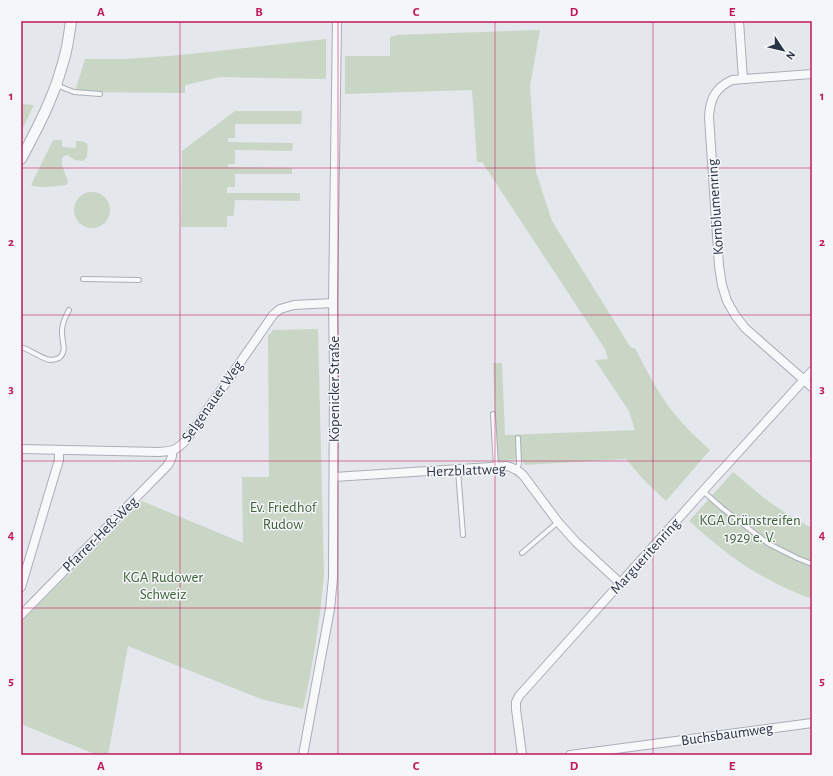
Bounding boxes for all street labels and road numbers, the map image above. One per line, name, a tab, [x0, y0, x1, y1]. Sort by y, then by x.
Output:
street label: Kornblumenring	[705, 158, 726, 256]
street label: Köpenicker Straße	[327, 336, 342, 442]
street label: Selgenauer Weg	[179, 358, 246, 444]
street label: Herzblattweg	[426, 462, 507, 479]
street label: Pfarrer-Heß-Weg	[60, 493, 141, 575]
street label: Margueritenring	[608, 515, 684, 597]
street label: Buchsbaumweg	[680, 721, 775, 748]

